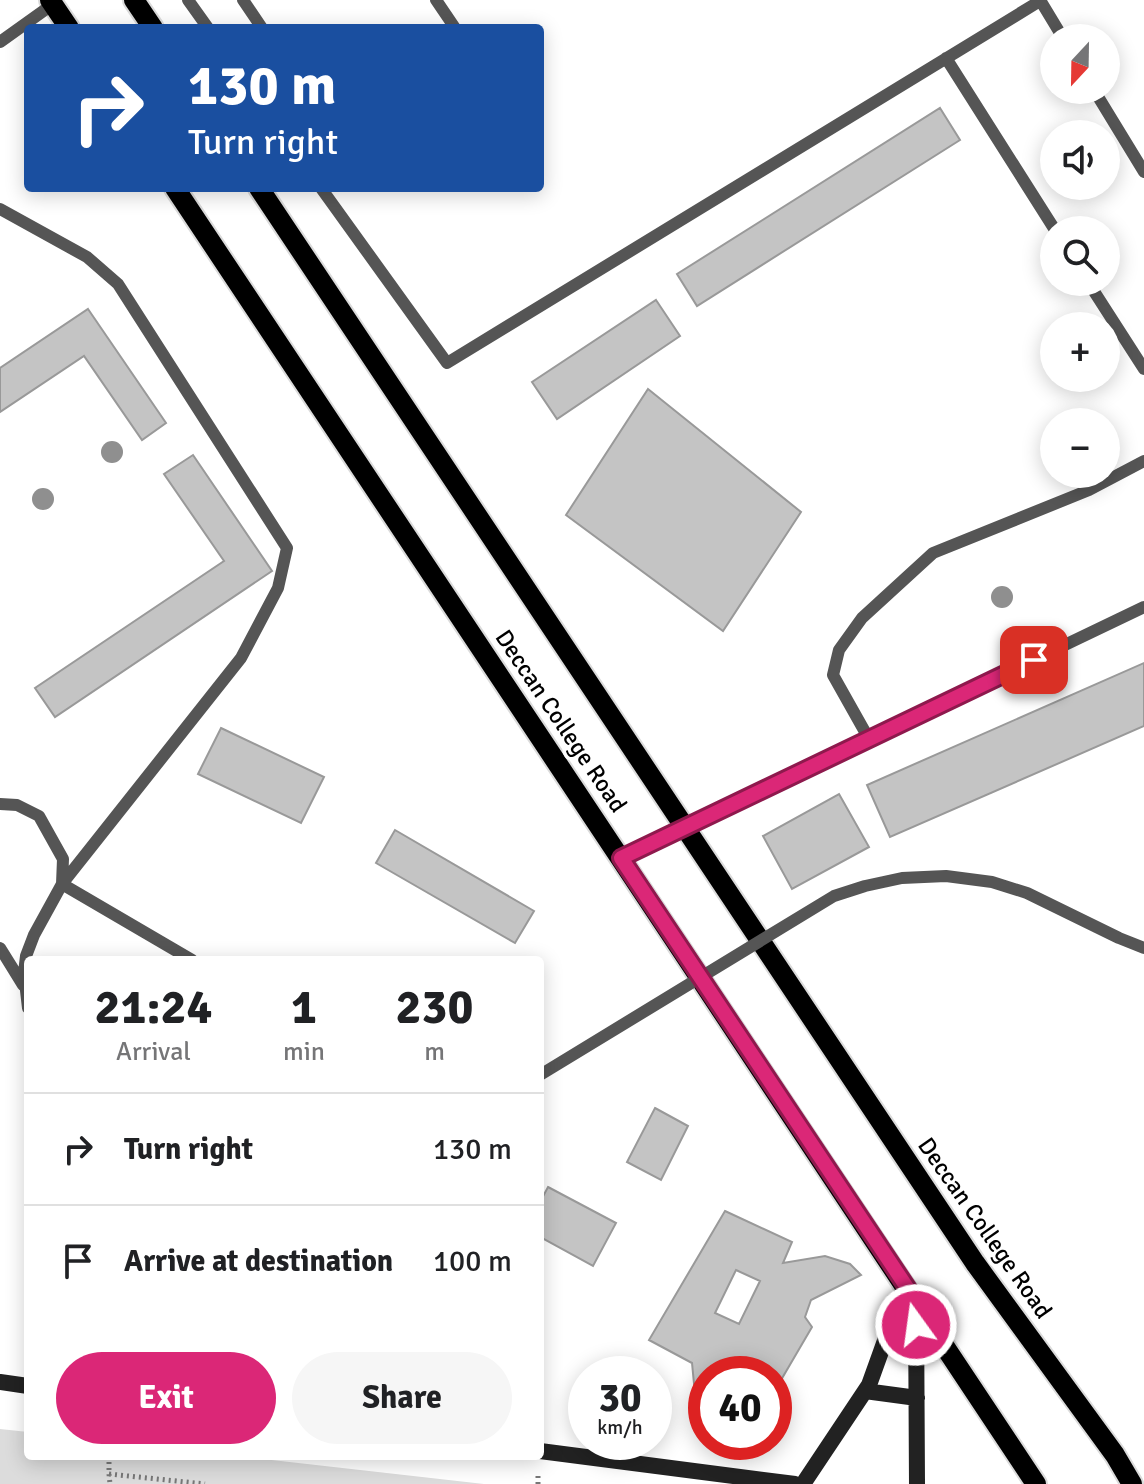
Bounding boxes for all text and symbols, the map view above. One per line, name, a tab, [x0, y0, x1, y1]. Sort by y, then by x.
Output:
north arrow	[1040, 24, 1120, 104]
map controls	[1040, 24, 1120, 488]
text: 130 m	[188, 51, 336, 120]
icon: right	[56, 56, 160, 160]
text: Turn right	[188, 120, 338, 165]
button: sound	[1040, 120, 1120, 200]
button: search	[1040, 216, 1120, 296]
button: +	[1040, 312, 1120, 392]
button: −	[1040, 408, 1120, 488]
street label: Deccan College Road	[489, 624, 633, 818]
pin	[1000, 626, 1068, 694]
icon: arrive	[1012, 638, 1056, 682]
text: 21:24	[95, 978, 212, 1037]
text: 1	[291, 978, 317, 1037]
text: 230	[396, 978, 473, 1037]
text: Arrival	[116, 1036, 191, 1068]
text: min	[283, 1036, 325, 1068]
text: m	[424, 1036, 445, 1068]
icon: right	[56, 1127, 100, 1171]
text: Turn right	[124, 1131, 253, 1168]
text: 130 m	[433, 1131, 512, 1168]
street label: Deccan College Road	[911, 1132, 1059, 1324]
icon: arrive	[56, 1239, 100, 1283]
text: Arrive at destination	[124, 1243, 393, 1280]
text: 100 m	[433, 1243, 512, 1280]
position arrow	[874, 1283, 958, 1367]
button: Exit	[56, 1352, 276, 1444]
button: Share	[292, 1352, 512, 1444]
speed limit sign: 40	[688, 1356, 792, 1460]
text: 30	[598, 1373, 642, 1423]
text: km/h	[597, 1415, 643, 1440]

